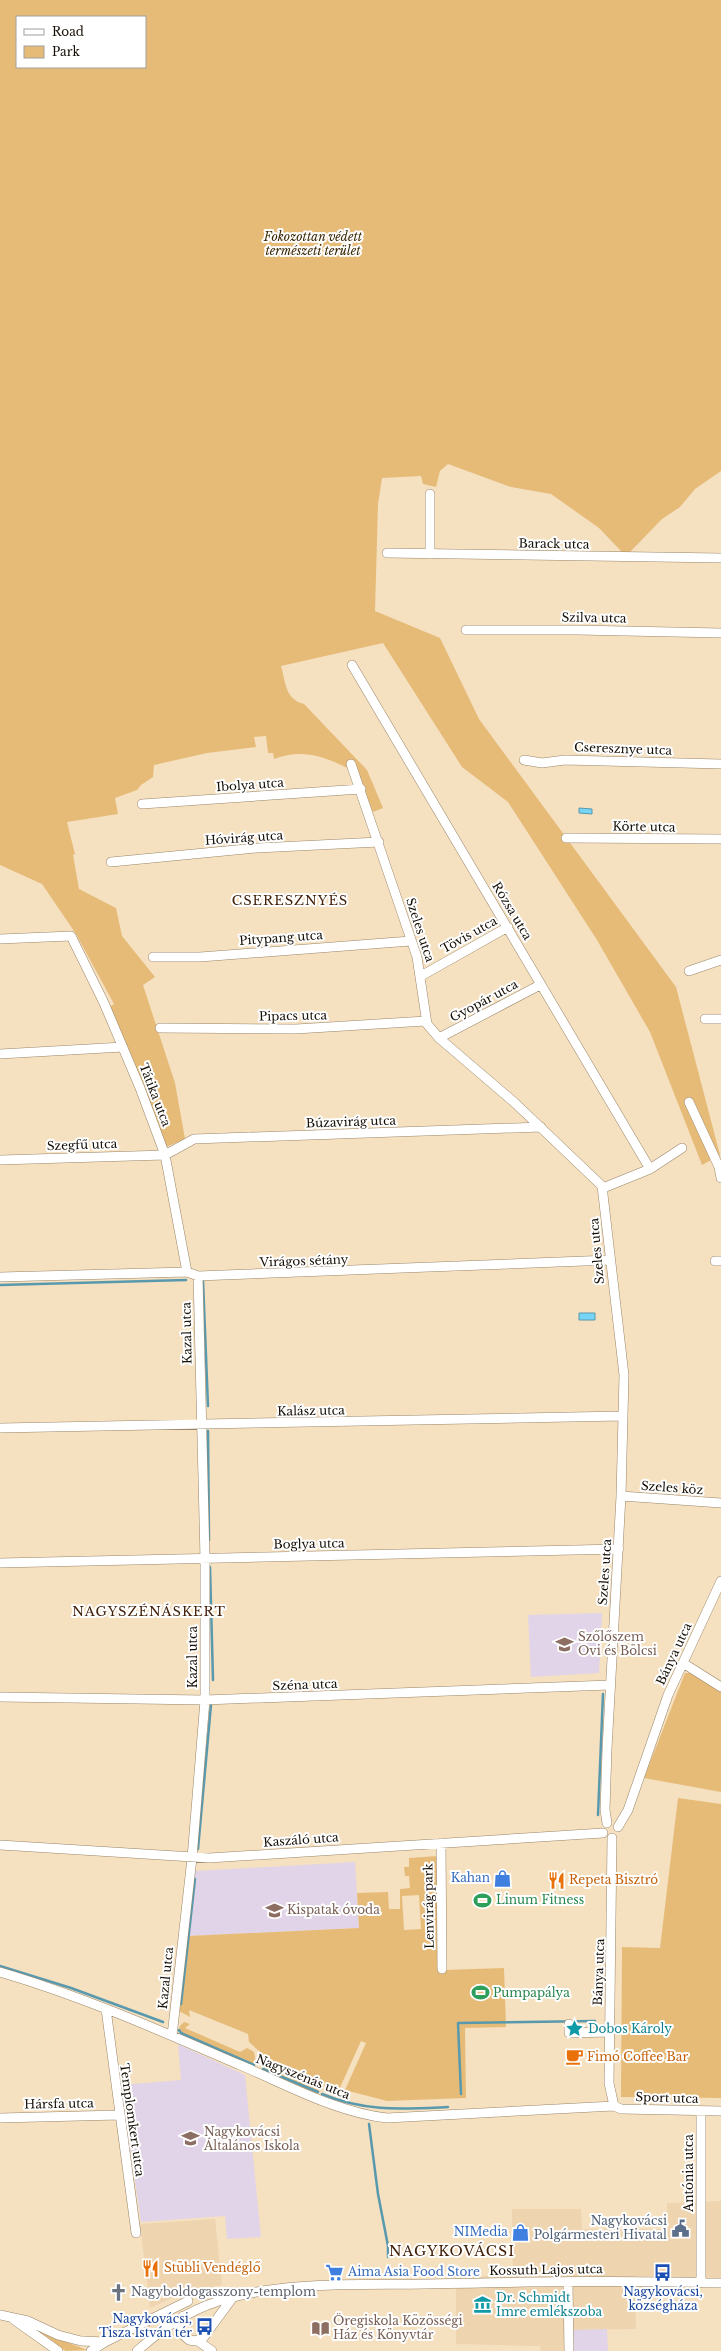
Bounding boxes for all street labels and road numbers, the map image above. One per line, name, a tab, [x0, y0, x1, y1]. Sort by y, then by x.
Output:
street label: Barack utca	[518, 535, 590, 552]
street label: Szilva utca	[561, 609, 627, 626]
street label: Cseresznye utca	[574, 739, 673, 758]
street label: Ibolya utca	[216, 775, 285, 794]
street label: Körte utca	[612, 818, 676, 835]
street label: Hóvirág utca	[204, 827, 284, 848]
street label: Rózsa utca	[489, 879, 536, 943]
street label: Szeles utca	[403, 896, 438, 964]
street label: Tövis utca	[438, 913, 500, 956]
street label: Pitypang utca	[239, 927, 324, 948]
street label: Gyopár utca	[447, 976, 521, 1025]
street label: Pipacs utca	[259, 1007, 328, 1024]
street label: Tátika utca	[137, 1061, 175, 1129]
street label: Búzavirág utca	[306, 1112, 397, 1131]
street label: Szegfű utca	[47, 1136, 118, 1153]
street label: Szeles utca	[586, 1217, 607, 1285]
street label: Virágos sétány	[258, 1251, 349, 1270]
street label: Kazal utca	[178, 1301, 195, 1364]
street label: Kalász utca	[277, 1402, 345, 1419]
street label: Szeles köz	[640, 1478, 704, 1497]
street label: Boglya utca	[273, 1535, 345, 1552]
street label: Szeles utca	[595, 1538, 614, 1606]
street label: Bánya utca	[653, 1620, 695, 1687]
street label: Kazal utca	[185, 1625, 200, 1688]
street label: Széna utca	[272, 1676, 338, 1693]
street label: Kaszáló utca	[263, 1829, 340, 1850]
street label: Lenvirág park	[420, 1862, 437, 1949]
street label: Bánya utca	[590, 1938, 607, 2006]
street label: Kazal utca	[155, 1946, 176, 2010]
street label: Nagyszénás utca	[254, 2051, 353, 2102]
street label: Templomkert utca	[117, 2062, 148, 2178]
street label: Sport utca	[635, 2089, 699, 2106]
street label: Hársfa utca	[24, 2095, 94, 2112]
street label: Antónia utca	[681, 2134, 696, 2213]
street label: Kossuth Lajos utca	[489, 2261, 603, 2278]

